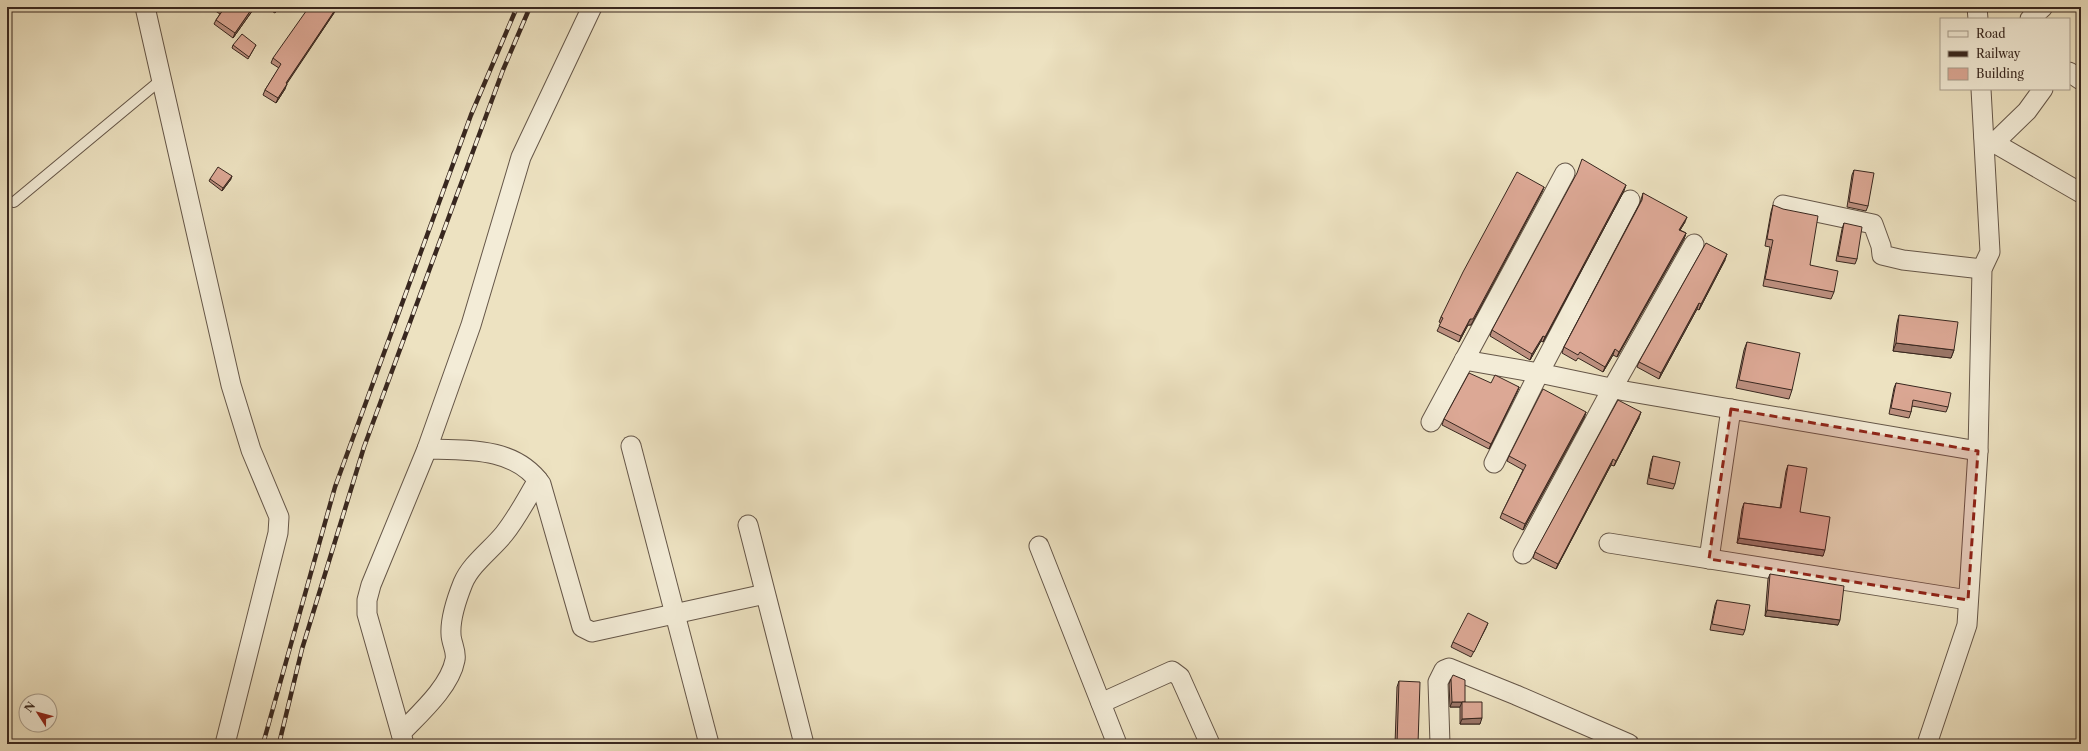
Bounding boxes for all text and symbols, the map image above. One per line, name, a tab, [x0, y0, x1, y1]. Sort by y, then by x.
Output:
legend	[1940, 18, 2070, 90]
text: Road	[1976, 26, 2006, 41]
text: Railway	[1976, 46, 2021, 61]
text: Building	[1976, 66, 2024, 81]
north arrow	[18, 693, 58, 733]
text: N	[21, 699, 39, 715]

